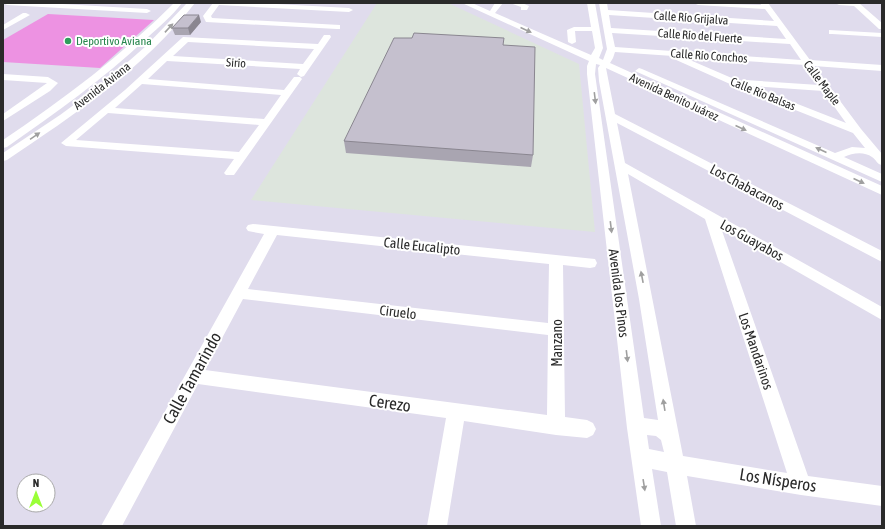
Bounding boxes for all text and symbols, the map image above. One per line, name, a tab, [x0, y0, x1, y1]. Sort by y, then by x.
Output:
street label: Calle Río Grijalva	[653, 8, 729, 28]
one-way arrow	[164, 23, 173, 33]
street label: Calle Río del Fuerte	[657, 26, 743, 46]
one-way arrow	[521, 27, 532, 33]
place label: Deportivo Aviana	[76, 34, 152, 48]
marker: Deportivo Aviana	[63, 36, 73, 46]
street label: Calle Río Conchos	[670, 46, 748, 66]
street label: Sirio	[226, 55, 247, 71]
street label: Calle Maple	[801, 58, 843, 108]
street label: Avenida Aviana	[71, 59, 133, 113]
street label: Avenida Benito Juárez	[627, 70, 721, 124]
street label: Calle Río Balsas	[728, 75, 798, 113]
one-way arrow	[592, 92, 598, 104]
one-way arrow	[735, 125, 746, 131]
one-way arrow	[30, 132, 40, 140]
one-way arrow	[815, 147, 827, 154]
street label: Los Chabacanos	[707, 161, 787, 213]
one-way arrow	[854, 178, 865, 184]
street label: Los Guayabos	[718, 216, 786, 264]
one-way arrow	[608, 221, 614, 233]
street label: Calle Eucalipto	[383, 234, 461, 258]
street label: Avenida los Pinos	[606, 248, 632, 338]
one-way arrow	[639, 271, 645, 283]
street label: Ciruelo	[379, 302, 417, 322]
street label: Los Mandarinos	[735, 310, 777, 392]
street label: Manzano	[549, 319, 565, 367]
street label: Calle Tamarindo	[159, 329, 225, 427]
one-way arrow	[624, 350, 630, 362]
street label: Cerezo	[368, 390, 412, 416]
one-way arrow	[661, 399, 667, 411]
street label: Los Nísperos	[738, 464, 818, 496]
north arrow	[16, 473, 56, 513]
text: N	[33, 477, 39, 489]
one-way arrow	[641, 478, 647, 491]

